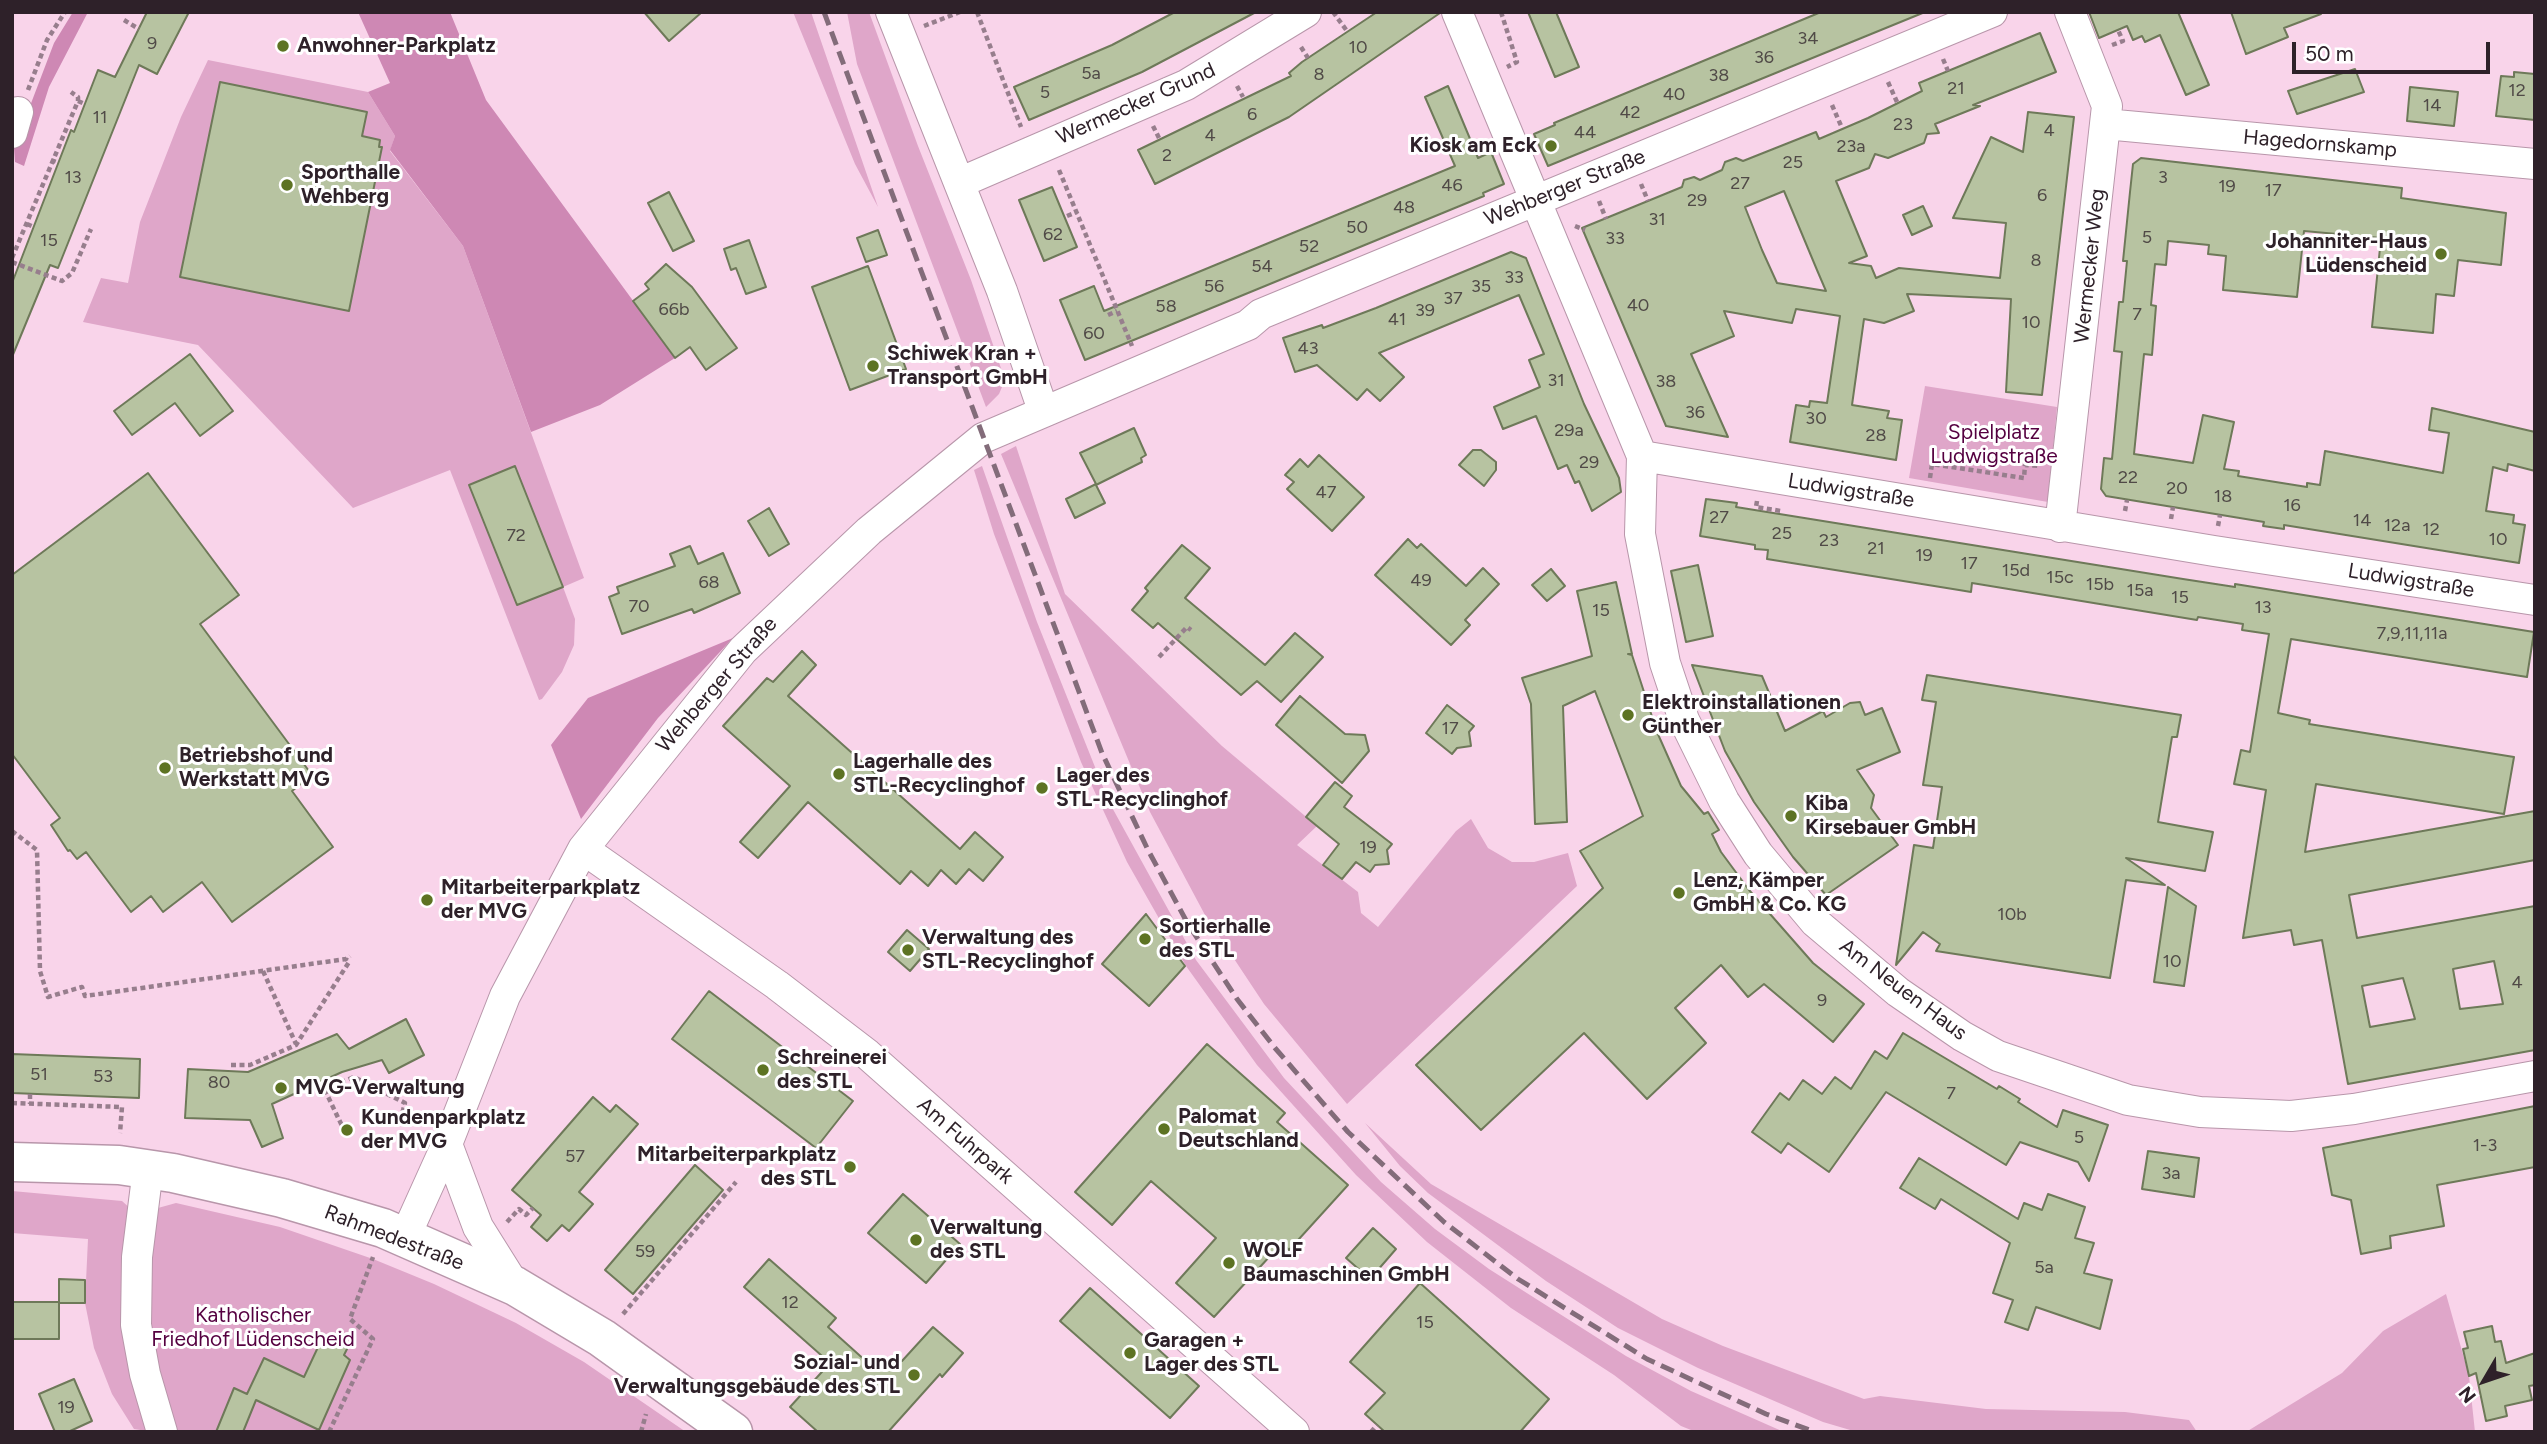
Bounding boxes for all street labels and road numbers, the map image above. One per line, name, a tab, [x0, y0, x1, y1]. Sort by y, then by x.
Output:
street label: Wermecker Grund	[1053, 58, 1219, 150]
street label: Hagedornskamp	[2242, 125, 2398, 163]
street label: Wehberger Straße	[1481, 144, 1649, 232]
street label: Wermecker Weg	[2069, 187, 2111, 345]
street label: Ludwigstraße	[1786, 469, 1916, 513]
street label: Ludwigstraße	[2346, 559, 2476, 603]
street label: Wehberger Straße	[651, 612, 783, 758]
street label: Am Neuen Haus	[1834, 934, 1972, 1046]
street label: Am Fuhrpark	[912, 1092, 1018, 1190]
street label: Rahmedestraße	[321, 1200, 467, 1276]

